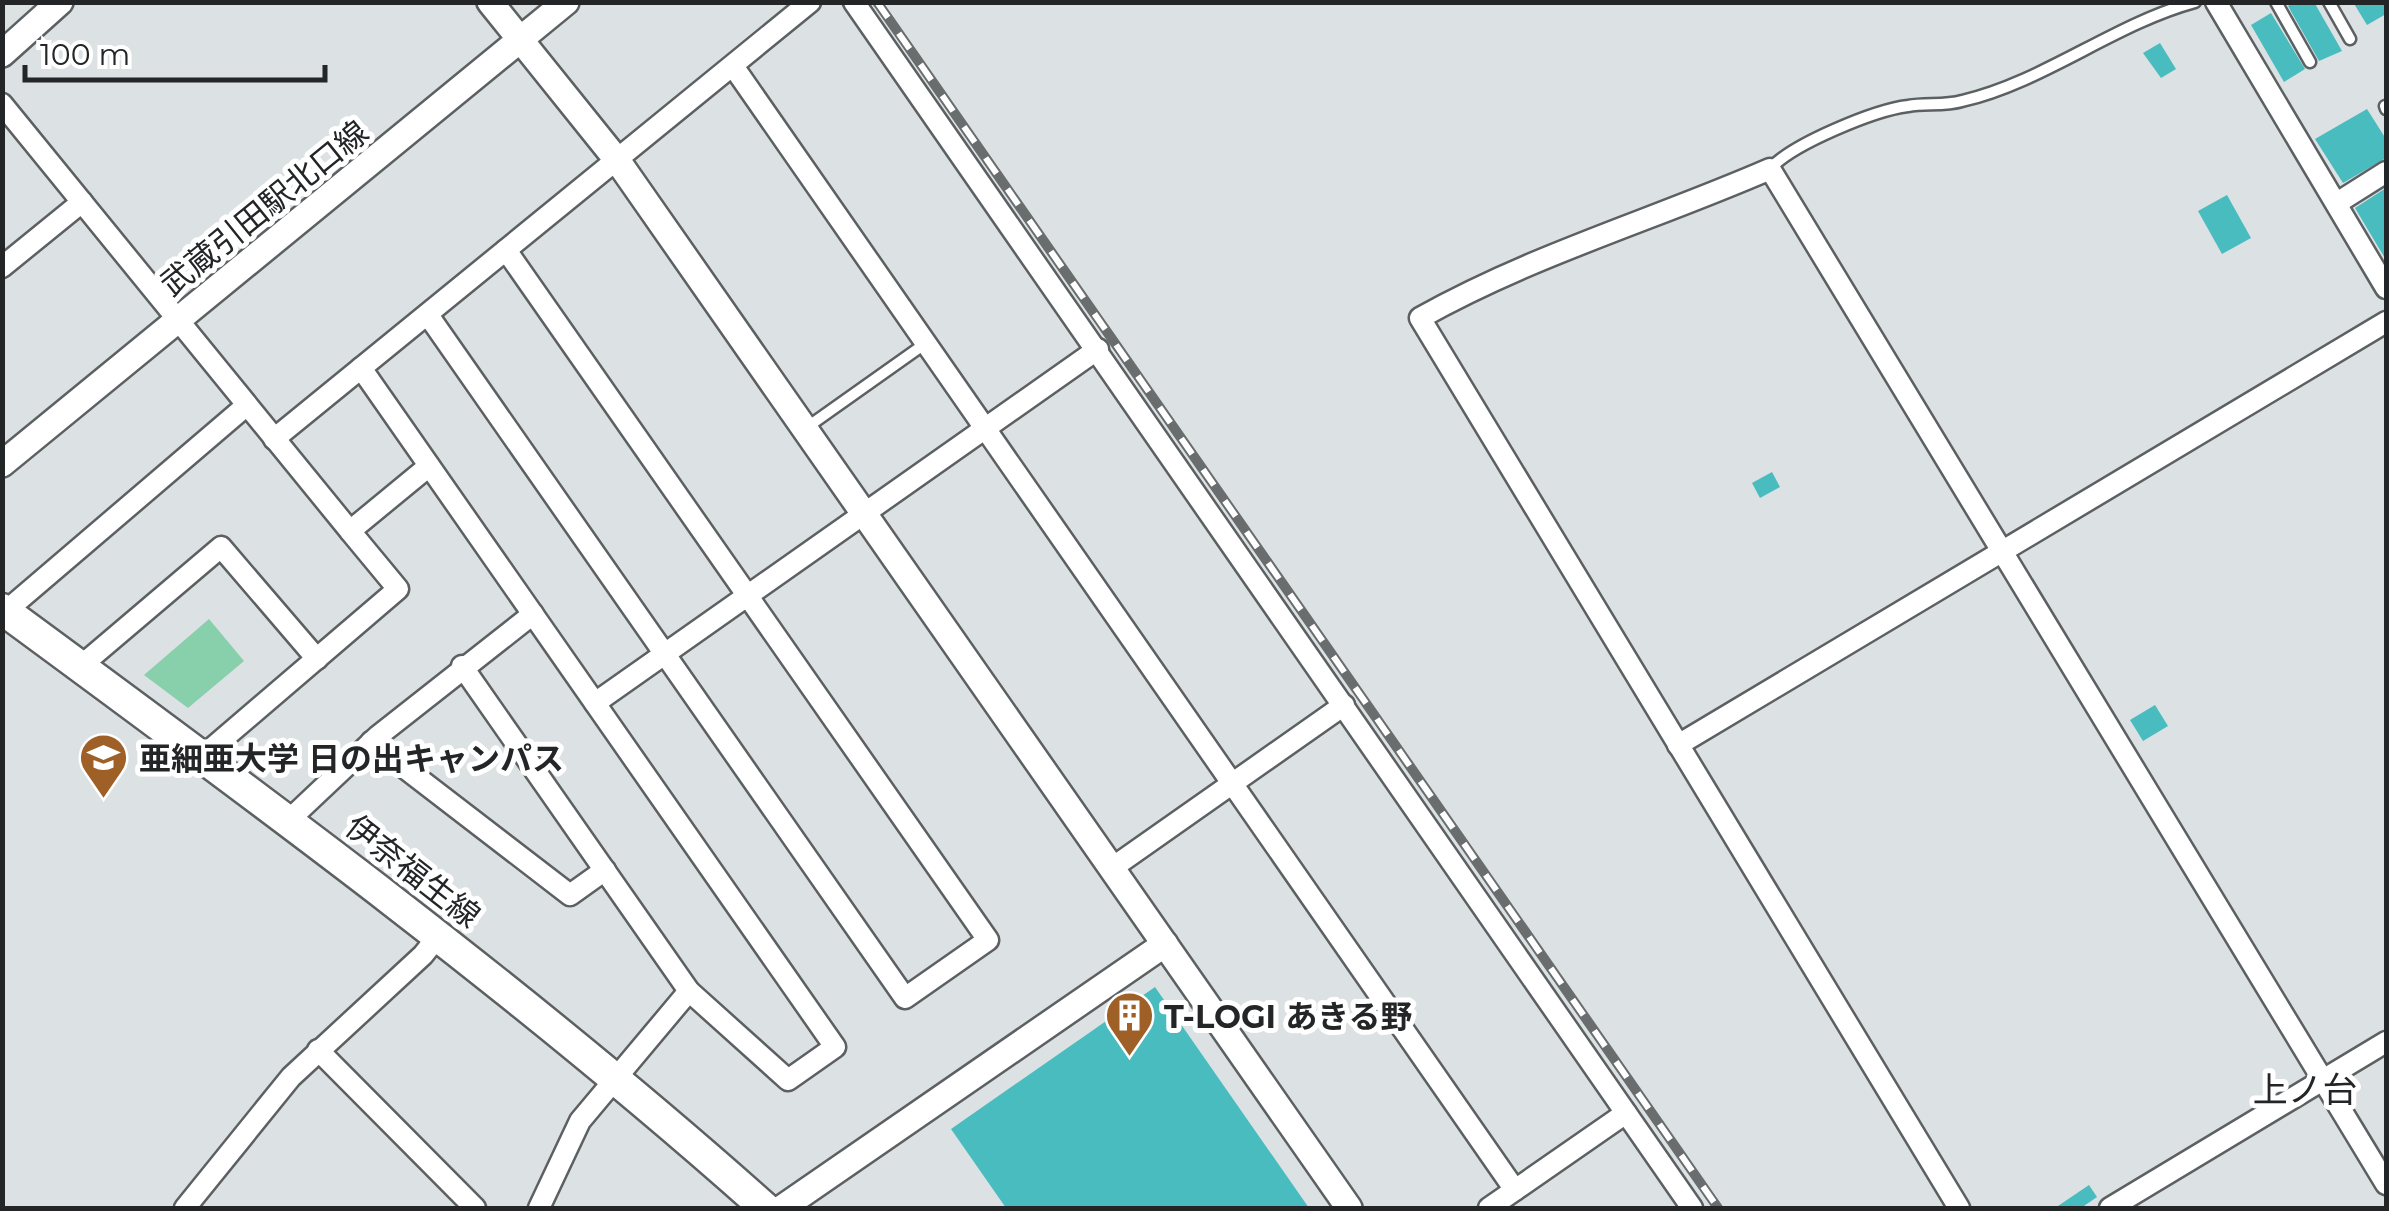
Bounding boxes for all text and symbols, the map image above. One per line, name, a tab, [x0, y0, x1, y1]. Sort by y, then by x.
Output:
scale bar	[25, 20, 325, 82]
text: 100 m	[40, 36, 130, 73]
street label: 武蔵引田駅北口線	[152, 112, 376, 304]
school or university icon: 亜細亜大学 日の出キャンパス	[78, 732, 130, 800]
place label: 亜細亜大学 日の出キャンパス	[139, 739, 564, 778]
street label: 伊奈福生線	[338, 806, 488, 936]
building icon: T-LOGI あきる野	[1103, 990, 1155, 1058]
place label: T-LOGI あきる野	[1164, 997, 1413, 1036]
district label: 上ノ台	[2252, 1068, 2358, 1111]

